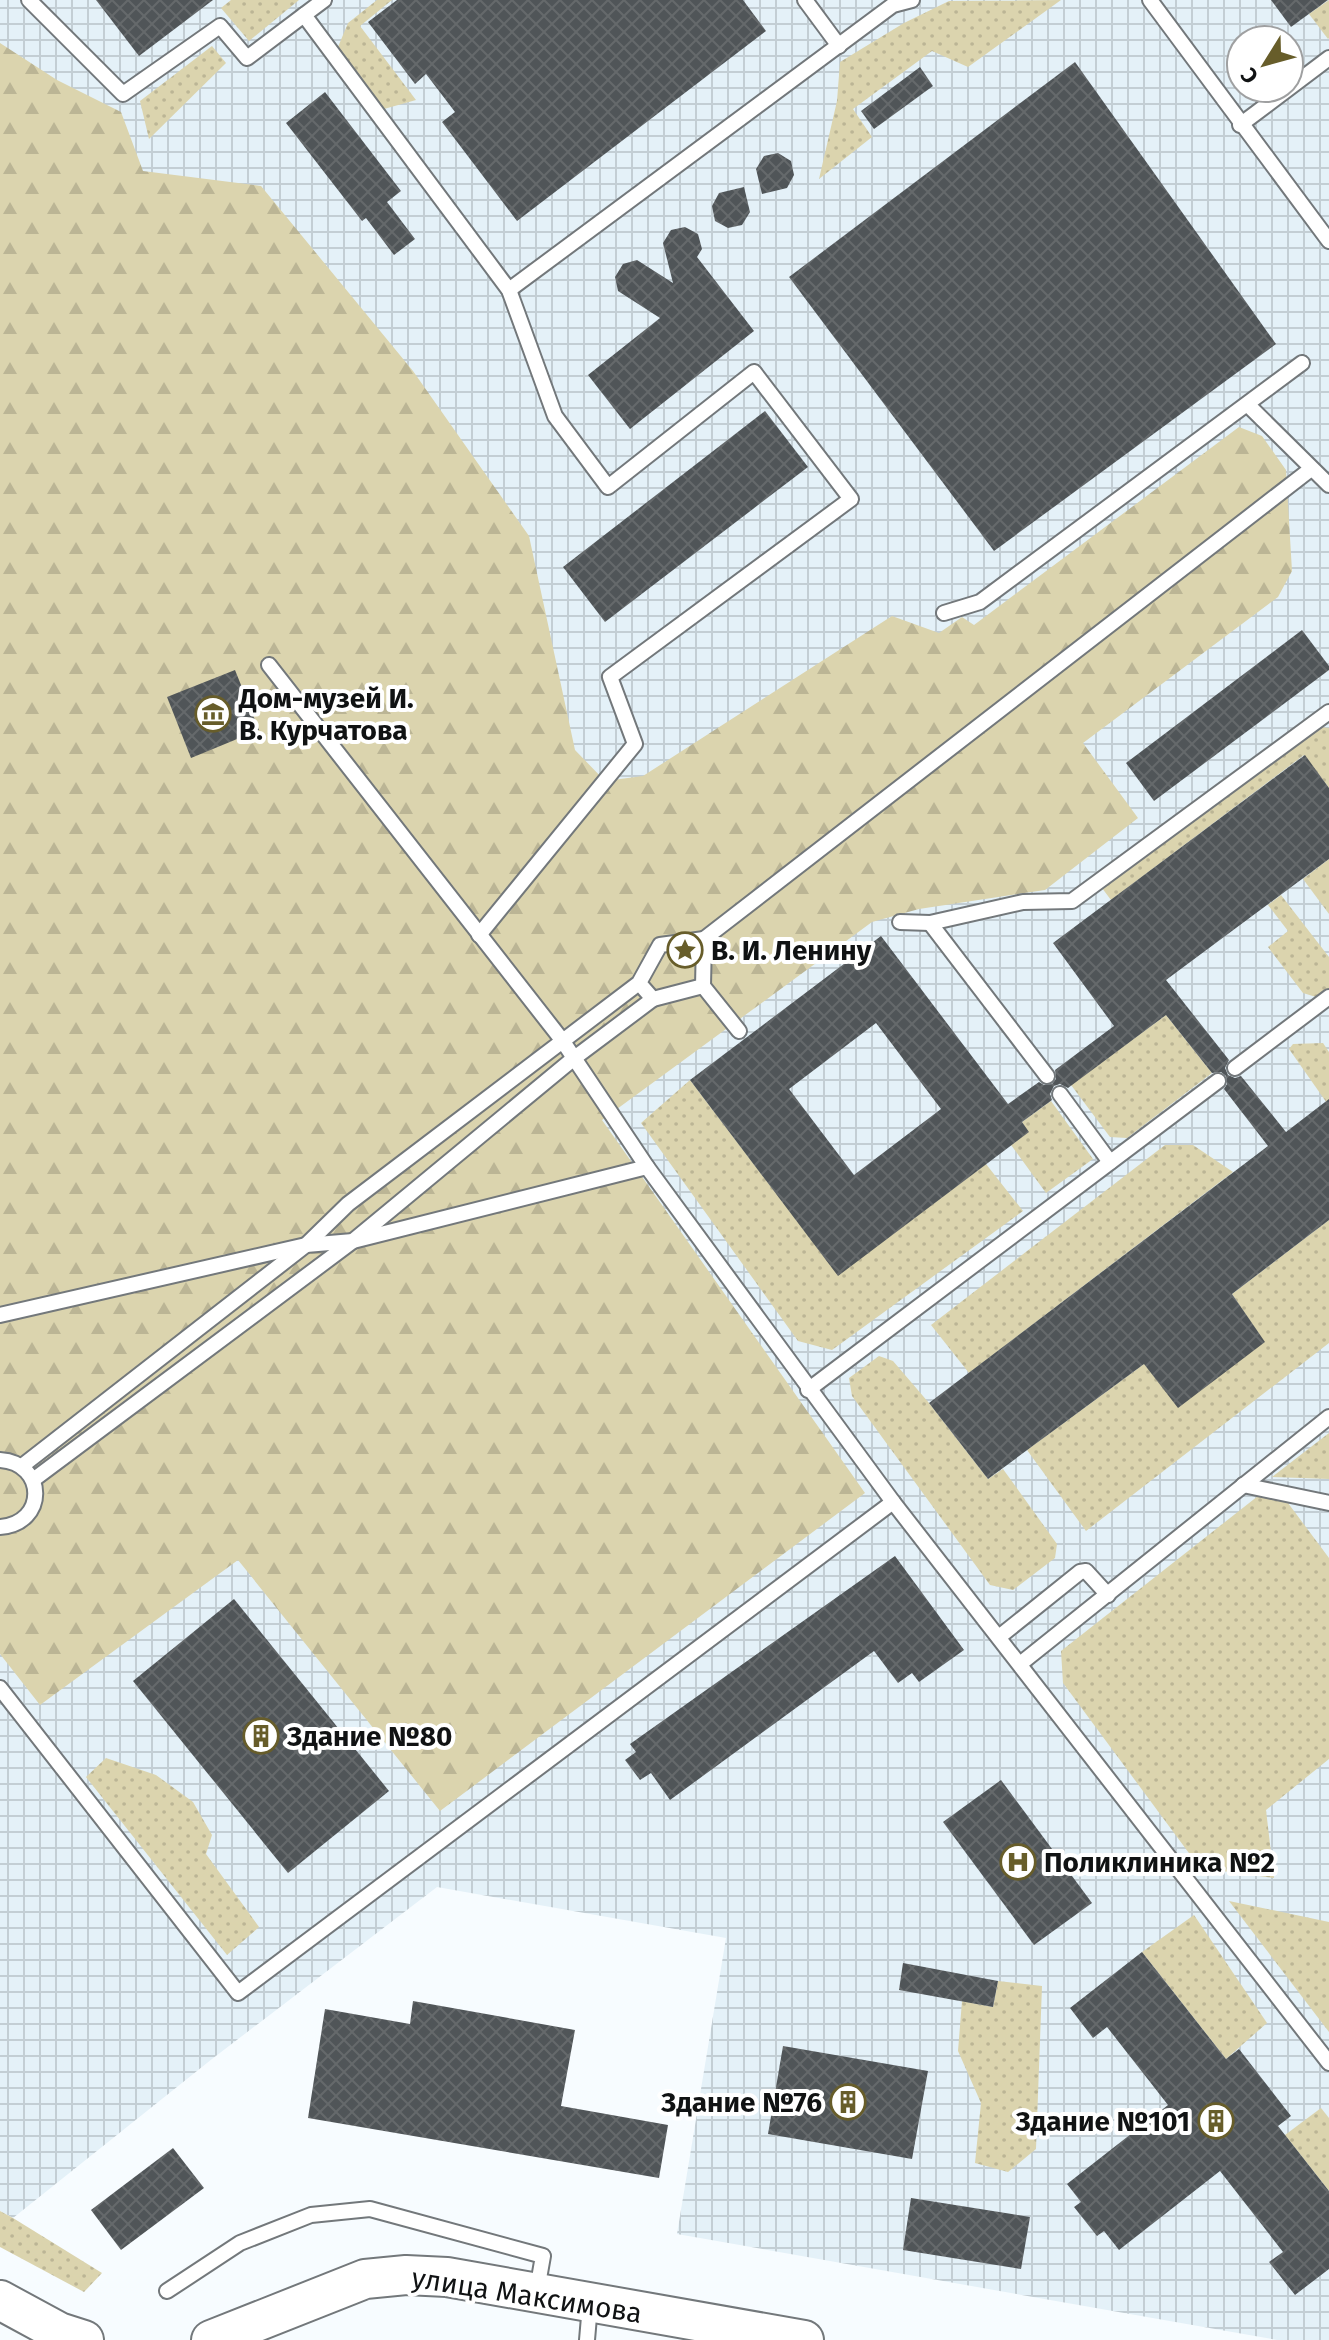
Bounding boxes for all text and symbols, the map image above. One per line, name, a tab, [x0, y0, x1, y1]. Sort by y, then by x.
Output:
north arrow	[1225, 24, 1305, 104]
text: С	[1235, 62, 1264, 89]
place label: Дом-музей И. В. Курчатова	[238, 682, 414, 747]
museum icon: Дом-музей И. В. Курчатова	[194, 695, 232, 733]
place icon: В. И. Ленину	[666, 931, 704, 969]
place label: В. И. Ленину	[711, 934, 872, 967]
building icon: Здание №80	[242, 1717, 280, 1755]
place label: Здание №80	[286, 1720, 452, 1753]
hospital icon: Поликлиника №2	[999, 1843, 1037, 1881]
place label: Поликлиника №2	[1044, 1846, 1275, 1879]
building icon: Здание №76	[829, 2083, 867, 2121]
place label: Здание №76	[660, 2086, 822, 2119]
building icon: Здание №101	[1197, 2102, 1235, 2140]
place label: Здание №101	[1014, 2105, 1190, 2138]
street label: улица Максимова	[409, 2261, 644, 2330]

